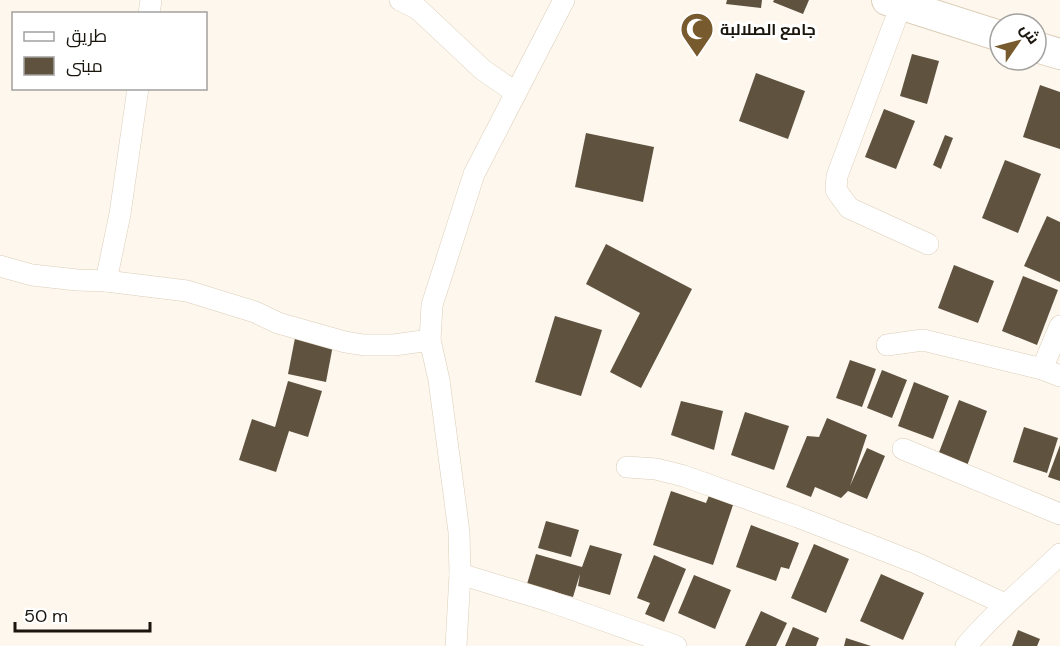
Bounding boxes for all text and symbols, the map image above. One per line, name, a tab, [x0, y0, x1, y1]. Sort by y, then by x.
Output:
mosque icon: جامع الصلالبة	[679, 11, 715, 58]
legend	[12, 12, 207, 90]
north arrow	[988, 12, 1048, 72]
place label: جامع الصلالبة	[720, 19, 816, 40]
text: ش	[1015, 19, 1044, 48]
text: طريق	[66, 24, 107, 48]
text: مبنى	[66, 54, 103, 78]
scale bar	[15, 595, 150, 633]
text: 50 m	[24, 604, 68, 628]

